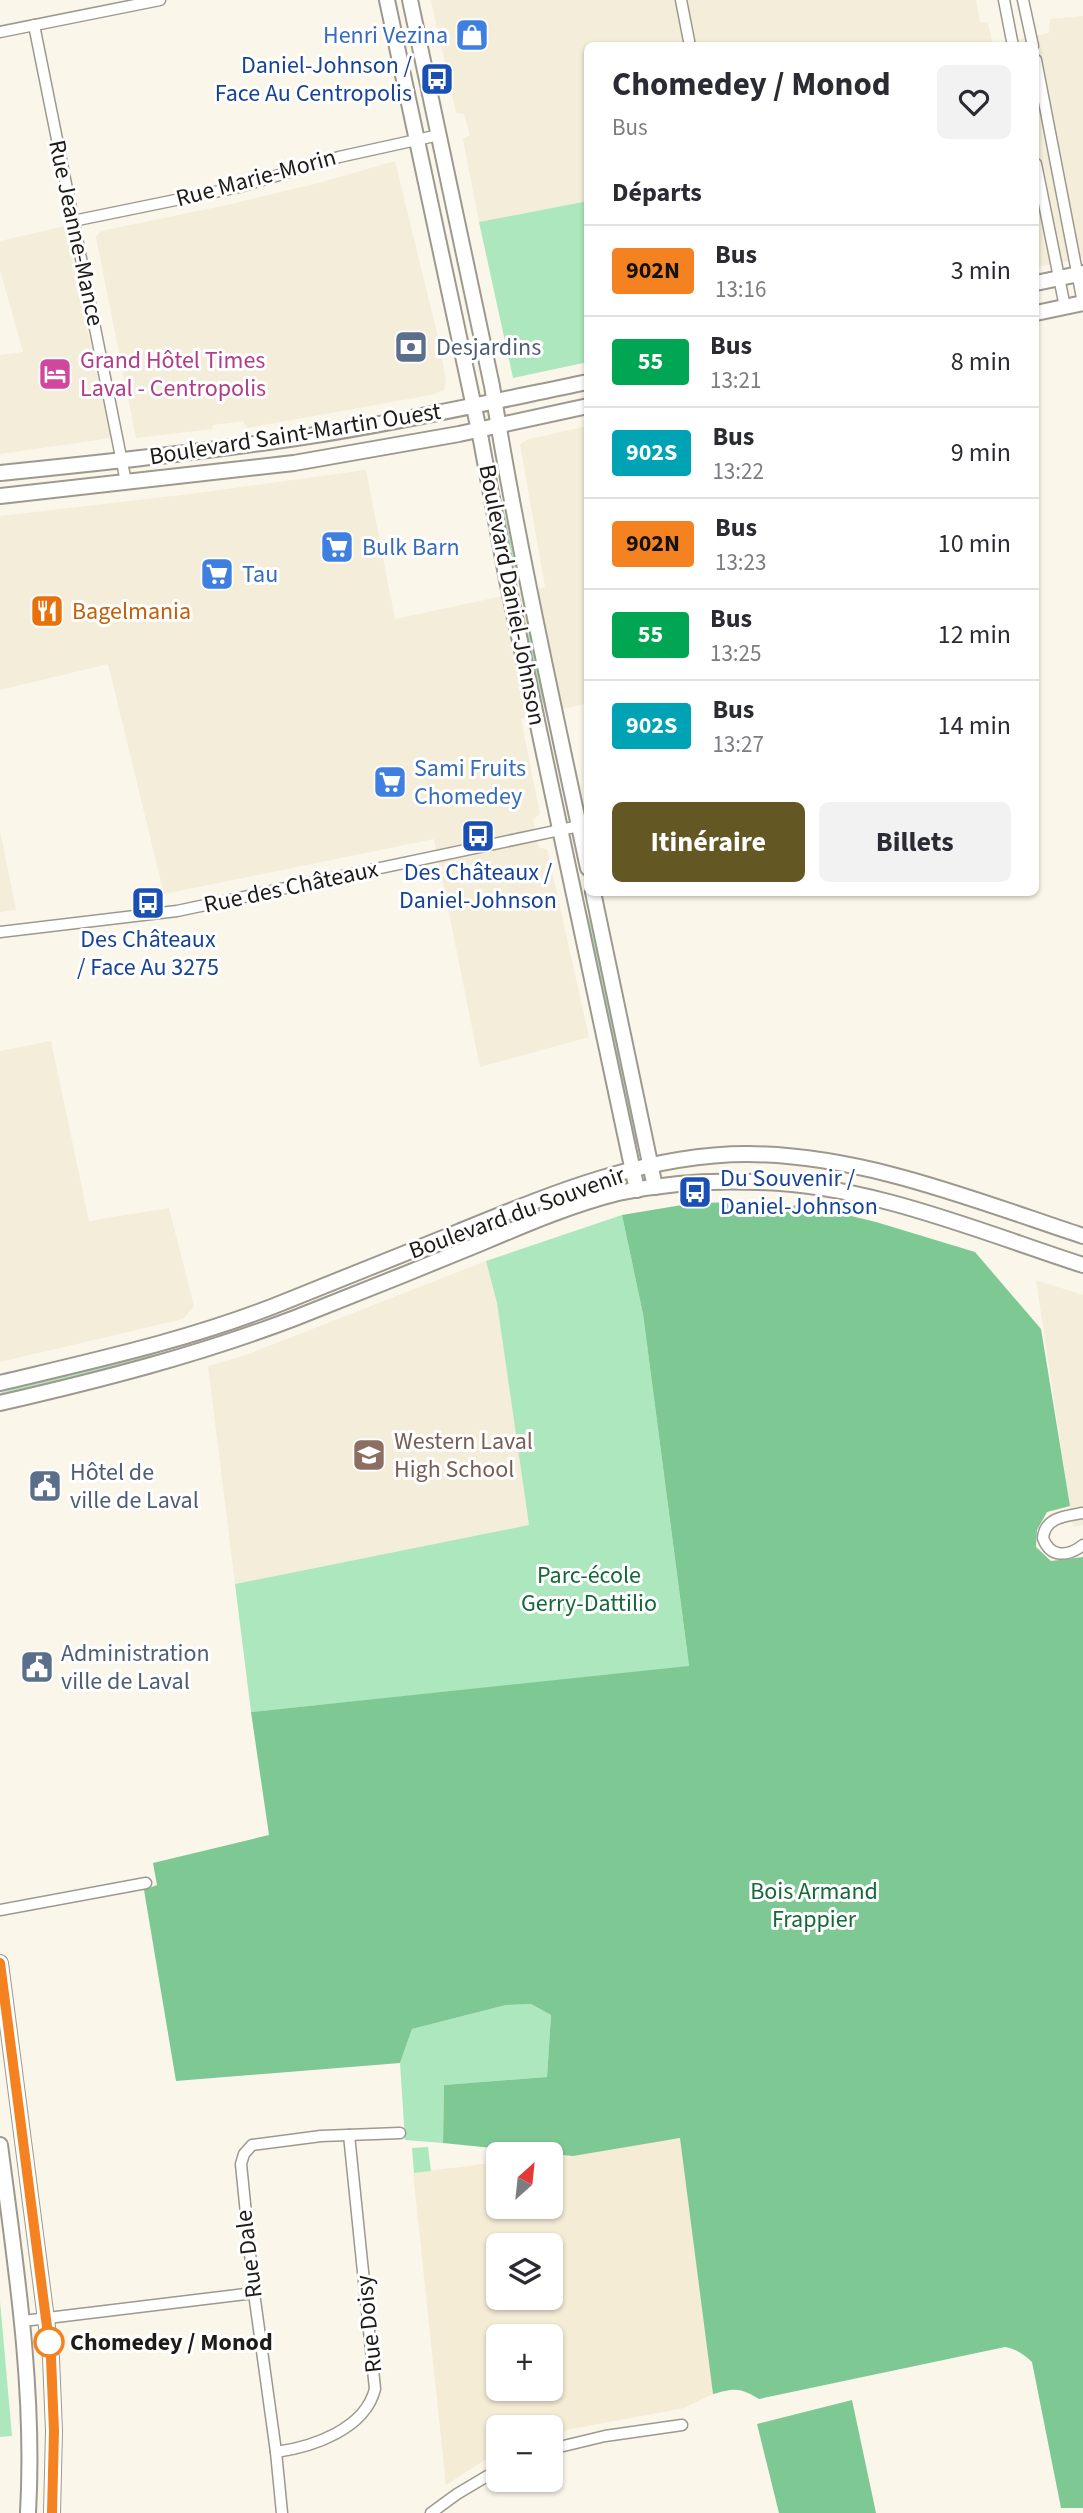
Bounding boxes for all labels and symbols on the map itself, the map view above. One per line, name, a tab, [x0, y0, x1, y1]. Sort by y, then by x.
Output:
shop icon: Henri Vezina	[453, 16, 491, 54]
place label: Henri Vezina	[323, 18, 448, 53]
place label: Daniel-Johnson / Face Au Centropolis	[215, 48, 413, 111]
bus stop icon: Daniel-Johnson / Face Au Centropolis	[418, 60, 456, 98]
street label: Rue Jeanne-Mance	[39, 137, 113, 329]
street label: Rue Marie-Morin	[172, 140, 340, 216]
bank icon: Desjardins	[392, 328, 430, 366]
place label: Desjardins	[436, 330, 541, 365]
place label: Grand Hôtel Times Laval - Centropolis	[80, 343, 266, 406]
hotel icon: Grand Hôtel Times Laval - Centropolis	[36, 355, 74, 393]
street label: Boulevard Saint-Martin Ouest	[147, 394, 443, 474]
street label: Boulevard Daniel-Johnson	[470, 462, 554, 728]
supermarket icon: Bulk Barn	[318, 528, 356, 566]
place label: Bulk Barn	[362, 530, 460, 565]
supermarket icon: Tau	[198, 555, 236, 593]
place label: Tau	[242, 557, 278, 592]
restaurant icon: Bagelmania	[28, 592, 66, 630]
place label: Bagelmania	[72, 594, 191, 629]
place label: Sami Fruits Chomedey	[414, 751, 526, 814]
supermarket icon: Sami Fruits Chomedey	[371, 763, 409, 801]
bus stop icon: Des Châteaux / Daniel-Johnson	[459, 817, 497, 855]
street label: Rue des Châteaux	[201, 851, 382, 923]
place label: Des Châteaux / Daniel-Johnson	[399, 855, 557, 918]
bus stop icon: Des Châteaux / Face Au 3275	[129, 884, 167, 922]
place label: Des Châteaux / Face Au 3275	[77, 922, 219, 985]
street label: Boulevard du Souvenir	[404, 1157, 631, 1268]
place label: Du Souvenir / Daniel-Johnson	[720, 1161, 878, 1224]
bus stop icon: Du Souvenir / Daniel-Johnson	[676, 1173, 714, 1211]
place label: Western Laval High School	[394, 1424, 533, 1487]
school or university icon: Western Laval High School	[350, 1436, 388, 1474]
place label: Hôtel de ville de Laval	[70, 1455, 199, 1518]
public building icon: Hôtel de ville de Laval	[26, 1467, 64, 1505]
park label: Parc-école Gerry-Dattilio	[521, 1558, 657, 1621]
place label: Administration ville de Laval	[61, 1636, 210, 1699]
public building icon: Administration ville de Laval	[18, 1648, 56, 1686]
park label: Bois Armand Frappier	[750, 1874, 878, 1937]
north arrow	[486, 2142, 564, 2219]
street label: Rue Dale	[226, 2208, 272, 2300]
street label: Rue Doisy	[346, 2273, 392, 2375]
place label: Chomedey / Monod	[70, 2325, 273, 2360]
marker: Chomedey / Monod	[34, 2327, 64, 2357]

